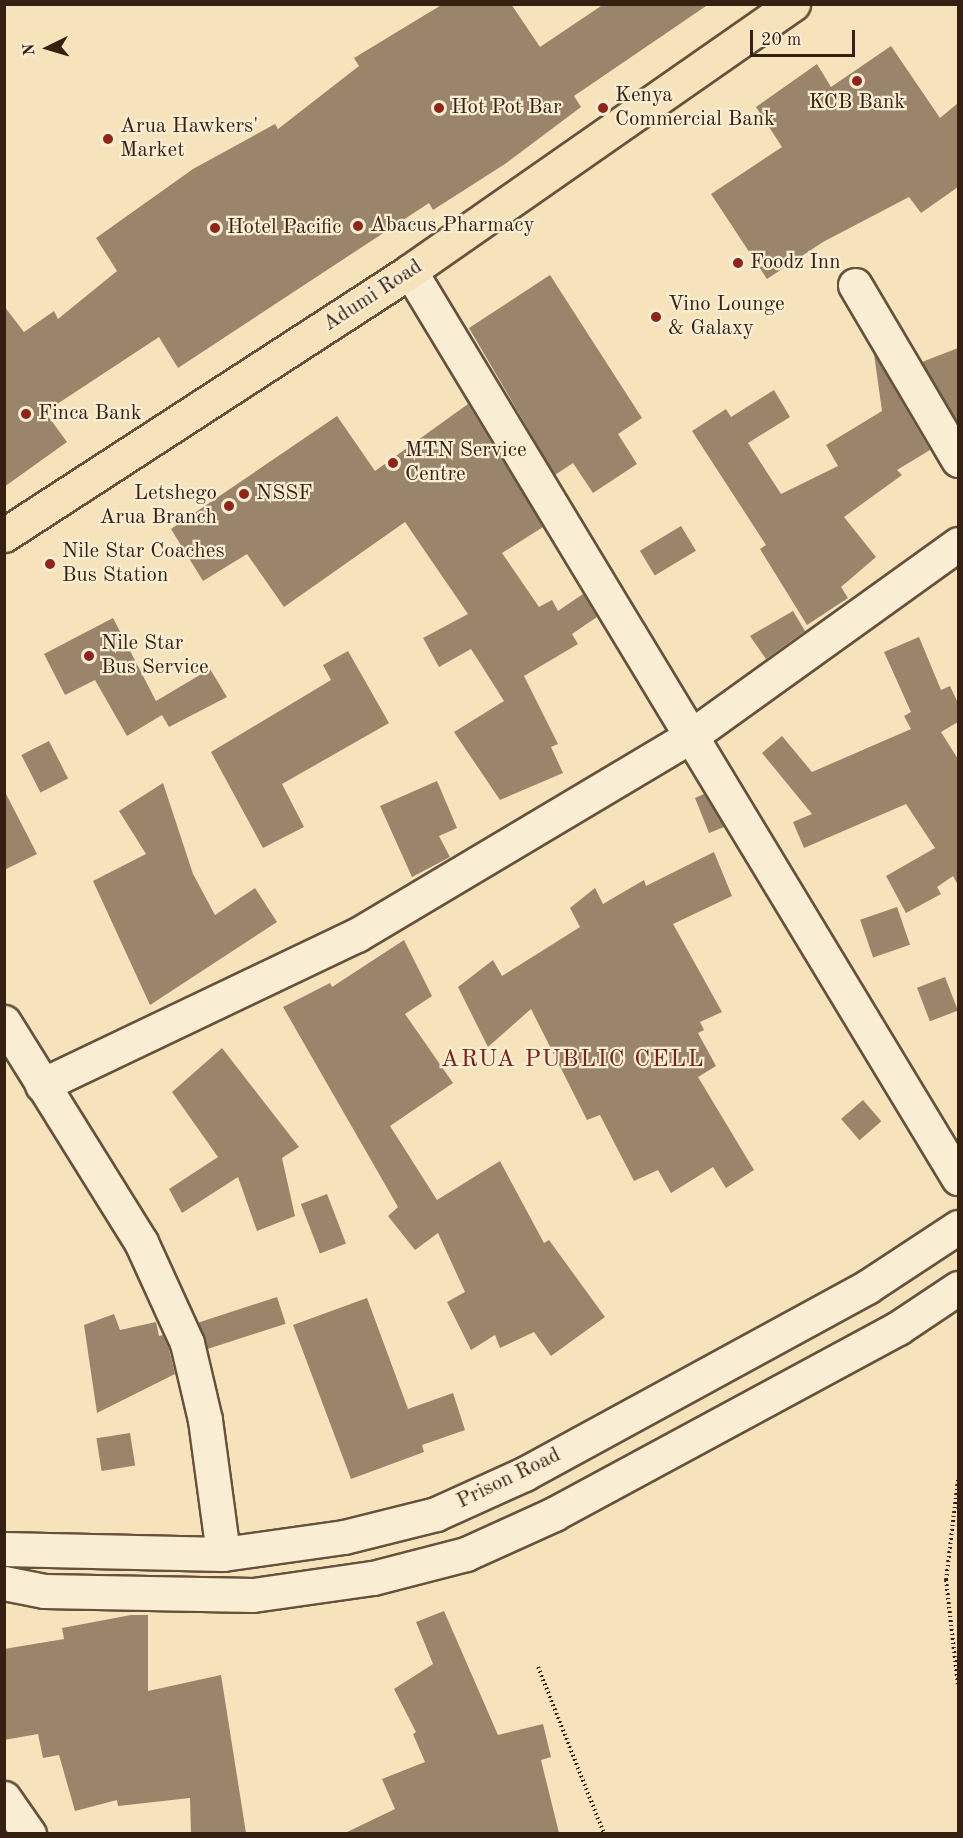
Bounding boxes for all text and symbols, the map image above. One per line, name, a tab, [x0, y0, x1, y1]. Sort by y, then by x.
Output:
north arrow	[18, 18, 78, 78]
scale bar	[753, 18, 858, 56]
text: 20 m	[761, 31, 801, 49]
text: N	[22, 43, 39, 56]
marker: KCB Bank	[850, 74, 864, 88]
place label: Kenya Commercial Bank	[615, 83, 775, 133]
place label: KCB Bank	[809, 90, 905, 116]
place label: Hot Pot Bar	[451, 95, 562, 121]
marker: Hot Pot Bar	[432, 101, 446, 115]
marker: Kenya Commercial Bank	[596, 101, 610, 115]
place label: Arua Hawkers' Market	[120, 114, 258, 164]
marker: Arua Hawkers' Market	[101, 132, 115, 146]
place label: Abacus Pharmacy	[370, 213, 535, 239]
place label: Hotel Pacific	[227, 215, 341, 241]
marker: Abacus Pharmacy	[351, 219, 365, 233]
marker: Hotel Pacific	[208, 221, 222, 235]
place label: Foodz Inn	[750, 250, 841, 276]
street label: Adumi Road	[319, 255, 427, 337]
marker: Foodz Inn	[731, 256, 745, 270]
place label: Vino Lounge & Galaxy	[668, 292, 785, 342]
marker: Vino Lounge & Galaxy	[649, 310, 663, 324]
place label: Finca Bank	[38, 401, 142, 427]
marker: Finca Bank	[19, 407, 33, 421]
place label: MTN Service Centre	[405, 438, 527, 488]
marker: MTN Service Centre	[386, 456, 400, 470]
place label: Letshego Arua Branch	[99, 481, 217, 531]
place label: NSSF	[256, 481, 312, 507]
marker: NSSF	[237, 487, 251, 501]
marker: Letshego Arua Branch	[222, 499, 236, 513]
place label: Nile Star Coaches Bus Station	[62, 539, 224, 589]
marker: Nile Star Coaches Bus Station	[43, 557, 57, 571]
place label: Nile Star Bus Service	[101, 631, 209, 681]
marker: Nile Star Bus Service	[82, 649, 96, 663]
district label: ARUA PUBLIC CELL	[441, 1047, 705, 1075]
street label: Prison Road	[453, 1443, 565, 1515]

